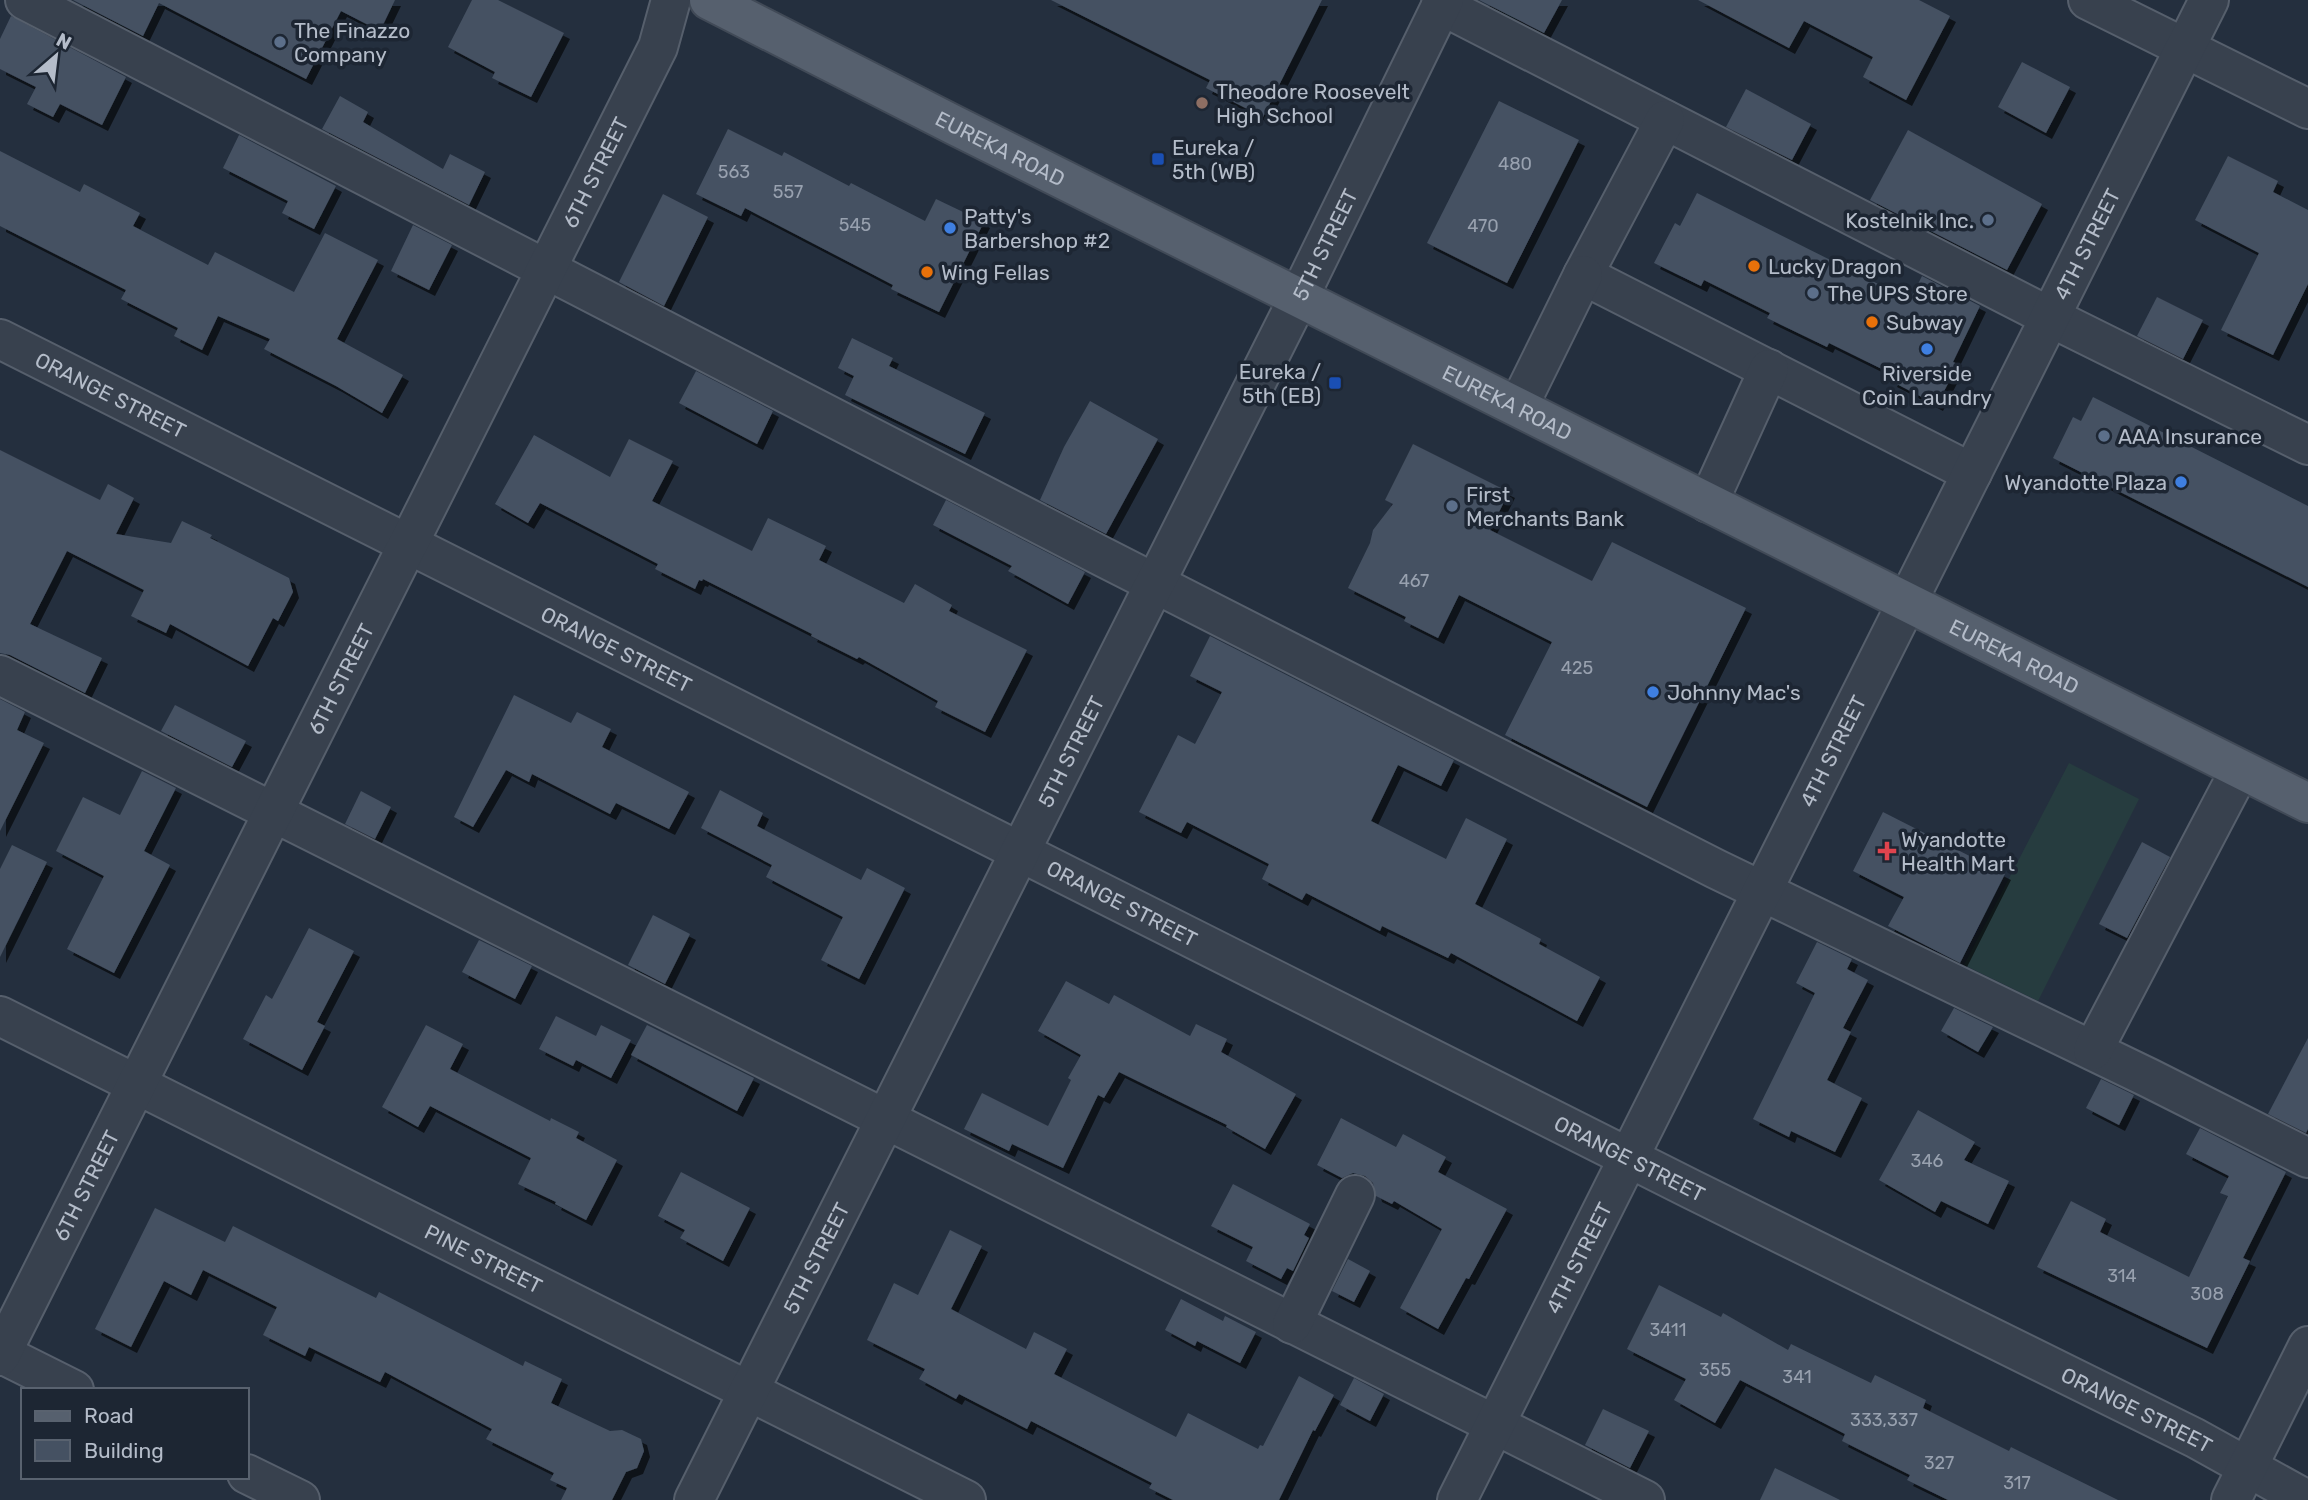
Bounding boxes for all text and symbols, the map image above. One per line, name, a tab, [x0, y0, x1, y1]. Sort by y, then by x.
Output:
place label: The Finazzo Company	[294, 18, 410, 67]
north arrow	[21, 21, 91, 91]
text: N	[52, 28, 75, 55]
marker: The Finazzo Company	[272, 34, 288, 50]
place label: Theodore Roosevelt High School	[1216, 79, 1410, 128]
marker: Theodore Roosevelt High School	[1194, 95, 1210, 111]
street label: EUREKA ROAD	[932, 105, 1069, 191]
street label: 6TH STREET	[557, 113, 633, 232]
place label: Eureka / 5th (WB)	[1172, 135, 1255, 184]
marker: Eureka / 5th (WB)	[1150, 151, 1166, 167]
house number: 480	[1498, 153, 1532, 175]
house number: 563	[718, 161, 750, 183]
house number: 557	[773, 181, 803, 203]
street label: 4TH STREET	[2048, 184, 2125, 304]
street label: 5TH STREET	[1287, 185, 1362, 304]
place label: Patty's Barbershop #2	[964, 204, 1110, 253]
place label: Kostelnik Inc.	[1845, 208, 1974, 233]
marker: Kostelnik Inc.	[1980, 212, 1996, 228]
house number: 545	[839, 214, 871, 236]
house number: 470	[1467, 215, 1499, 237]
marker: Patty's Barbershop #2	[942, 220, 958, 236]
place label: Lucky Dragon	[1768, 254, 1902, 279]
marker: Lucky Dragon	[1746, 258, 1762, 274]
place label: Wing Fellas	[941, 260, 1050, 285]
marker: Wing Fellas	[919, 264, 935, 280]
place label: The UPS Store	[1827, 281, 1968, 306]
marker: The UPS Store	[1805, 285, 1821, 301]
place label: Subway	[1886, 310, 1964, 335]
marker: Subway	[1864, 314, 1880, 330]
marker: Riverside Coin Laundry	[1919, 341, 1935, 357]
street label: ORANGE STREET	[31, 346, 190, 443]
place label: Eureka / 5th (EB)	[1239, 359, 1321, 408]
street label: EUREKA ROAD	[1439, 359, 1576, 445]
place label: Riverside Coin Laundry	[1862, 361, 1992, 410]
marker: Eureka / 5th (EB)	[1327, 375, 1343, 391]
place label: AAA Insurance	[2118, 424, 2262, 449]
marker: AAA Insurance	[2096, 428, 2112, 444]
place label: Wyandotte Plaza	[2004, 470, 2167, 495]
marker: Wyandotte Plaza	[2173, 474, 2189, 490]
place label: First Merchants Bank	[1466, 482, 1624, 531]
marker: First Merchants Bank	[1444, 498, 1460, 514]
house number: 467	[1399, 570, 1429, 592]
street label: ORANGE STREET	[537, 601, 696, 697]
street label: EUREKA ROAD	[1946, 613, 2083, 699]
street label: 6TH STREET	[302, 619, 379, 738]
house number: 425	[1561, 657, 1593, 679]
place label: Johnny Mac's	[1667, 680, 1801, 705]
marker: Johnny Mac's	[1645, 684, 1661, 700]
street label: 4TH STREET	[1794, 691, 1871, 811]
street label: 5TH STREET	[1032, 692, 1109, 811]
place label: Wyandotte Health Mart	[1901, 827, 2015, 876]
marker: Wyandotte Health Mart	[1879, 843, 1895, 859]
street label: ORANGE STREET	[1043, 855, 1202, 951]
street label: ORANGE STREET	[1550, 1110, 1709, 1206]
street label: 6TH STREET	[48, 1126, 124, 1245]
house number: 346	[1911, 1150, 1944, 1172]
street label: 5TH STREET	[777, 1198, 854, 1318]
street label: 4TH STREET	[1540, 1198, 1617, 1318]
street label: PINE STREET	[421, 1218, 547, 1298]
house number: 314	[2107, 1265, 2137, 1287]
house number: 308	[2190, 1283, 2224, 1305]
house number: 3411	[1649, 1319, 1687, 1341]
house number: 355	[1699, 1359, 1731, 1381]
street label: ORANGE STREET	[2057, 1361, 2217, 1458]
house number: 341	[1782, 1366, 1812, 1388]
legend	[21, 1388, 248, 1479]
text: Road	[84, 1403, 134, 1428]
house number: 333,337	[1850, 1409, 1918, 1431]
text: Building	[84, 1438, 164, 1463]
house number: 327	[1924, 1452, 1954, 1474]
house number: 317	[2003, 1472, 2031, 1494]

